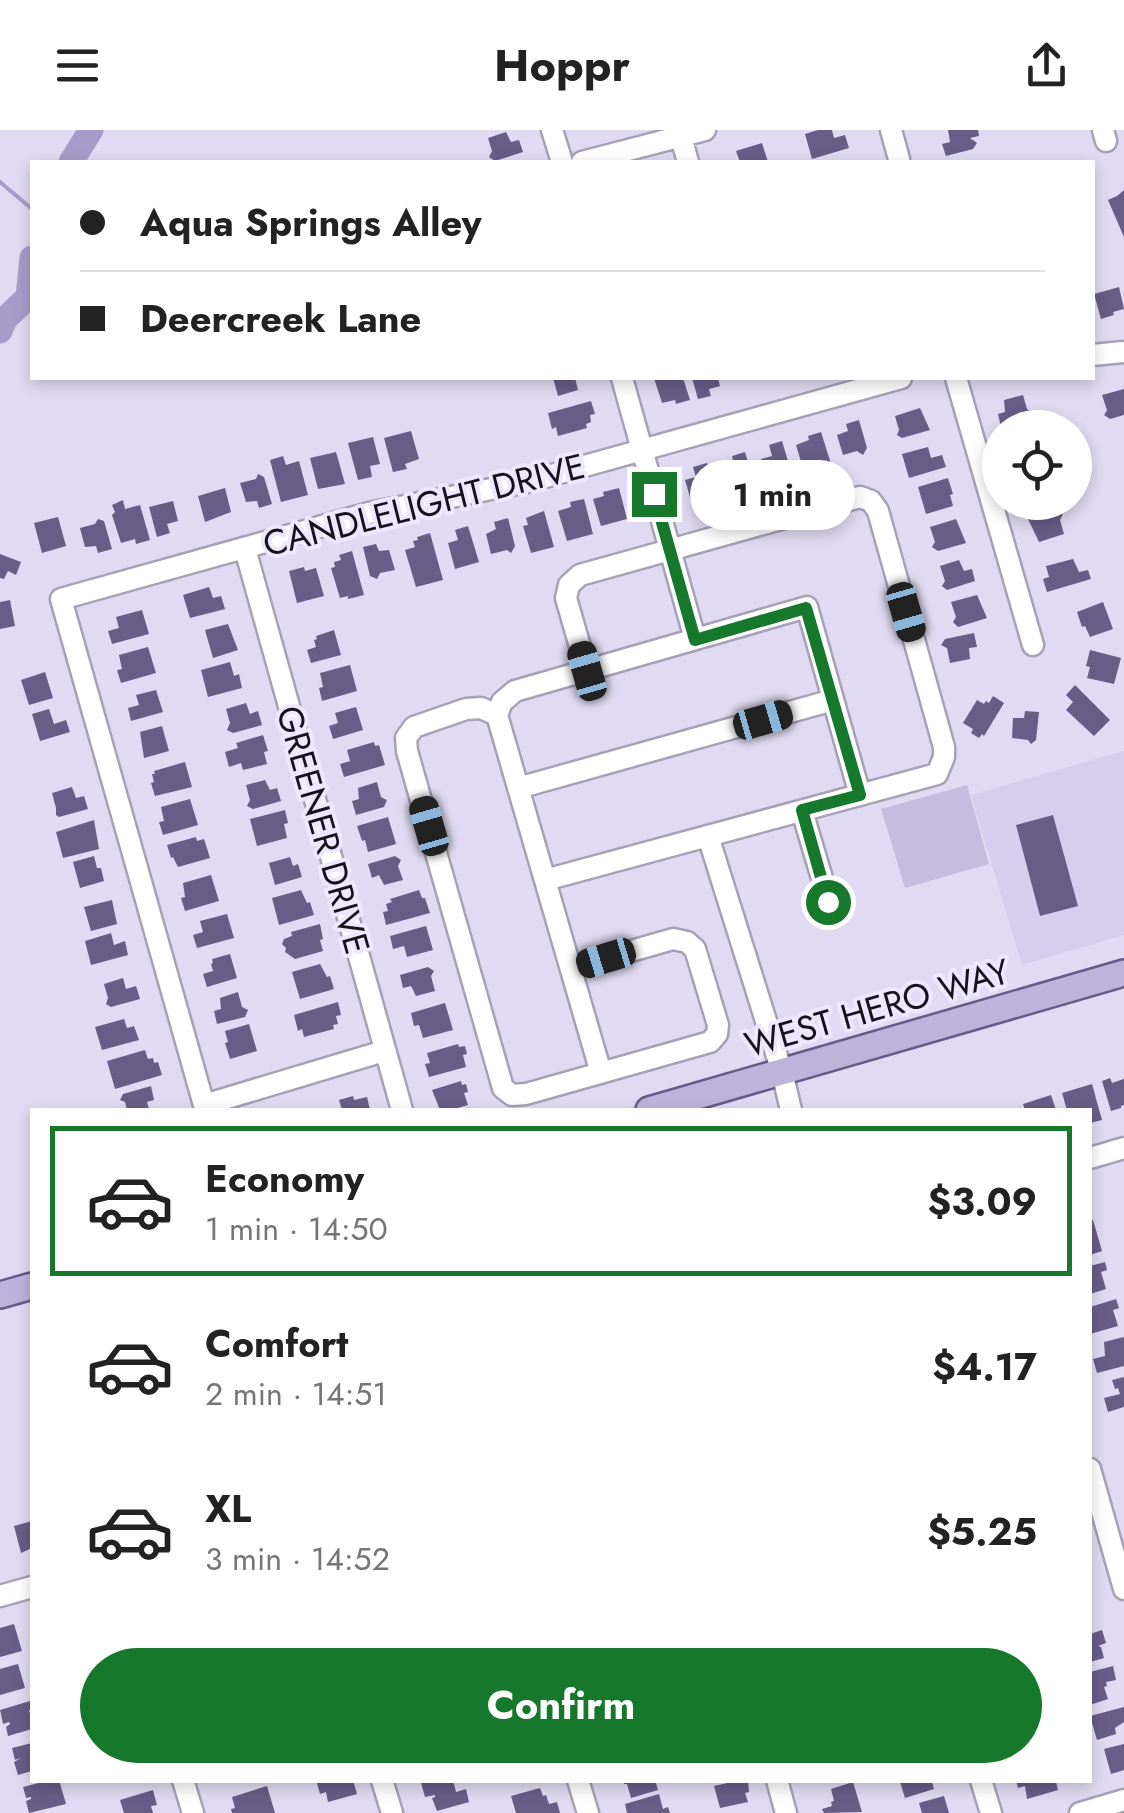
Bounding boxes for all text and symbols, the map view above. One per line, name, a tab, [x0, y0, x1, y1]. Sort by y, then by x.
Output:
text: Hoppr	[494, 33, 630, 98]
icon: menu	[50, 38, 105, 93]
icon: share	[1019, 38, 1074, 93]
text: Aqua Springs Alley	[140, 195, 482, 250]
text: Deercreek Lane	[140, 291, 421, 346]
map controls	[982, 410, 1092, 520]
button: locate	[982, 410, 1092, 520]
street label: CANDLELIGHT DRIVE	[258, 441, 590, 569]
callout: 1 min	[689, 459, 854, 529]
route end	[632, 472, 677, 517]
text: 1 min	[733, 472, 812, 518]
car	[883, 579, 929, 645]
car	[564, 638, 610, 704]
car	[730, 697, 796, 743]
street label: GREENER DRIVE	[264, 700, 382, 960]
car	[406, 793, 452, 859]
route start	[806, 880, 851, 925]
car	[573, 935, 639, 981]
street label: WEST HERO WAY	[739, 946, 1016, 1070]
text: Economy	[205, 1151, 364, 1206]
icon: car	[85, 1156, 175, 1246]
text: $3.09	[928, 1174, 1037, 1229]
text: 1 min · 14:50	[205, 1206, 388, 1252]
text: Comfort	[205, 1316, 348, 1371]
icon: car	[85, 1321, 175, 1411]
text: $4.17	[932, 1339, 1037, 1394]
text: 2 min · 14:51	[205, 1371, 387, 1417]
text: XL	[205, 1481, 251, 1536]
icon: car	[85, 1486, 175, 1576]
text: $5.25	[927, 1504, 1037, 1559]
text: 3 min · 14:52	[205, 1536, 390, 1582]
button: Confirm	[80, 1648, 1042, 1763]

